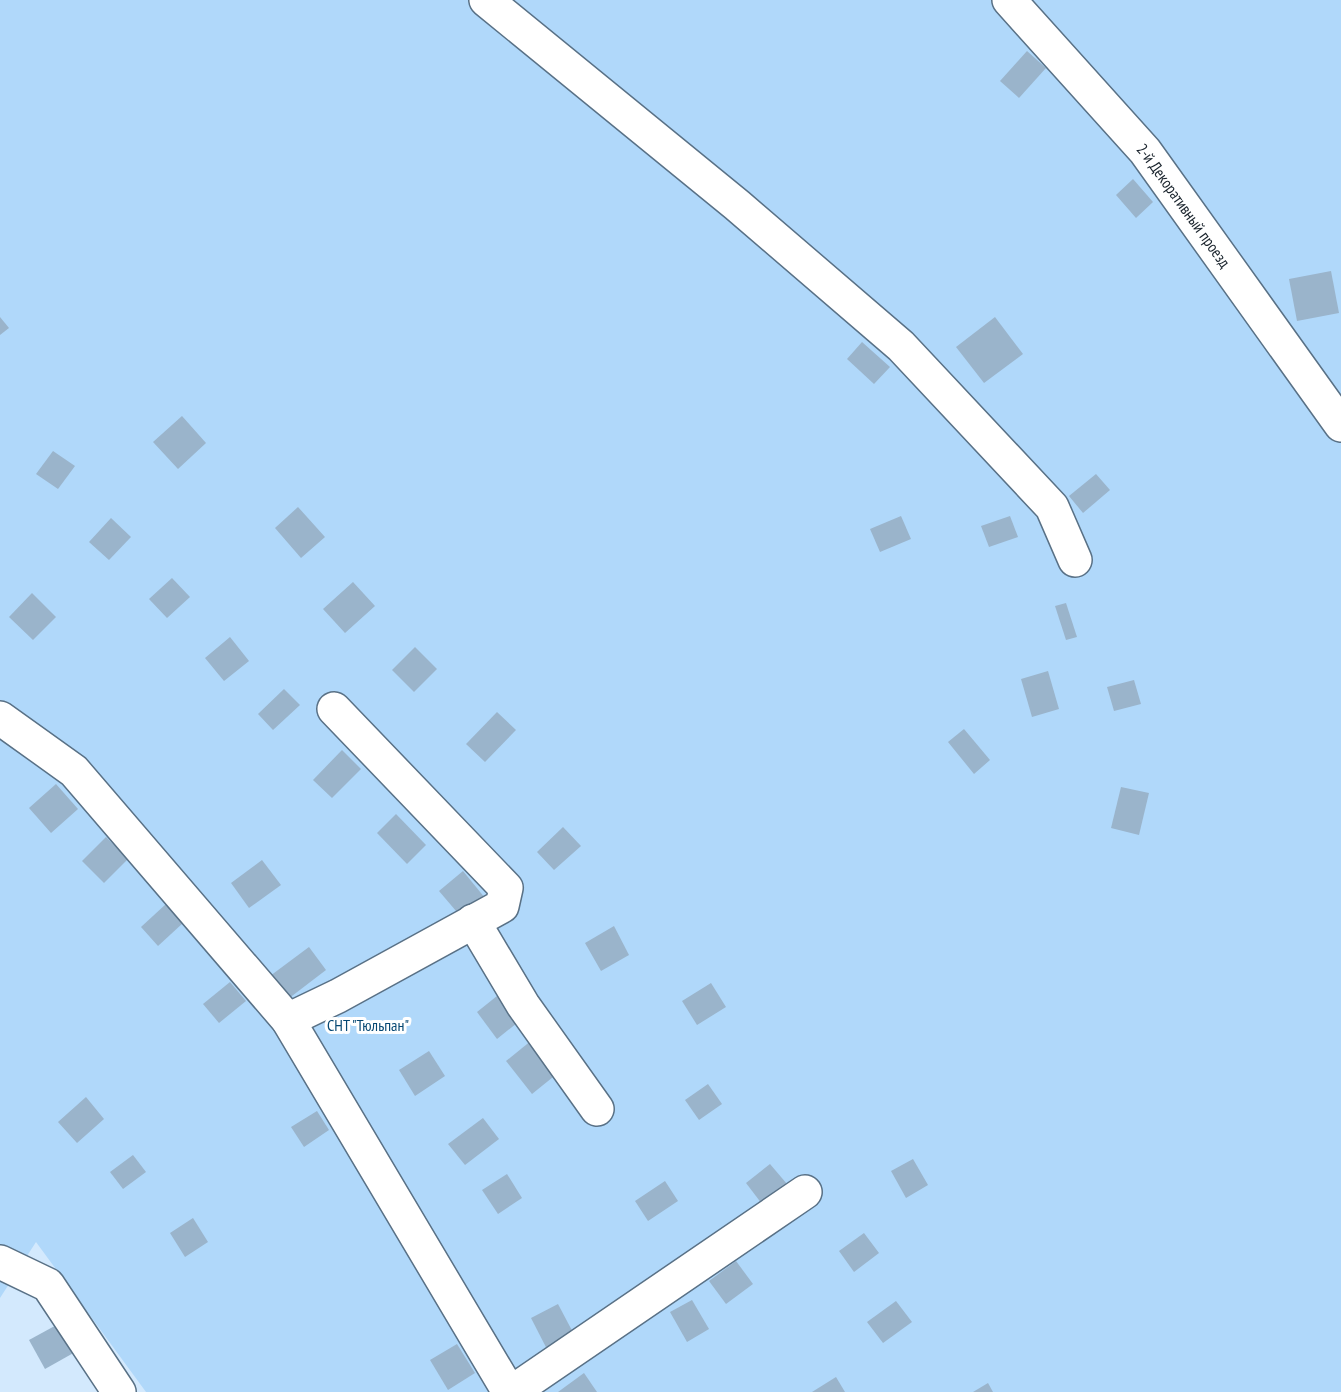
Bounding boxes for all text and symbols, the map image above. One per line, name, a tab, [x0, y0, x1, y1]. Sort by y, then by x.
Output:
street label: 2-й Декоративный проезд	[1133, 139, 1235, 271]
park label: СНТ "Тюльпан"	[327, 1015, 409, 1035]

